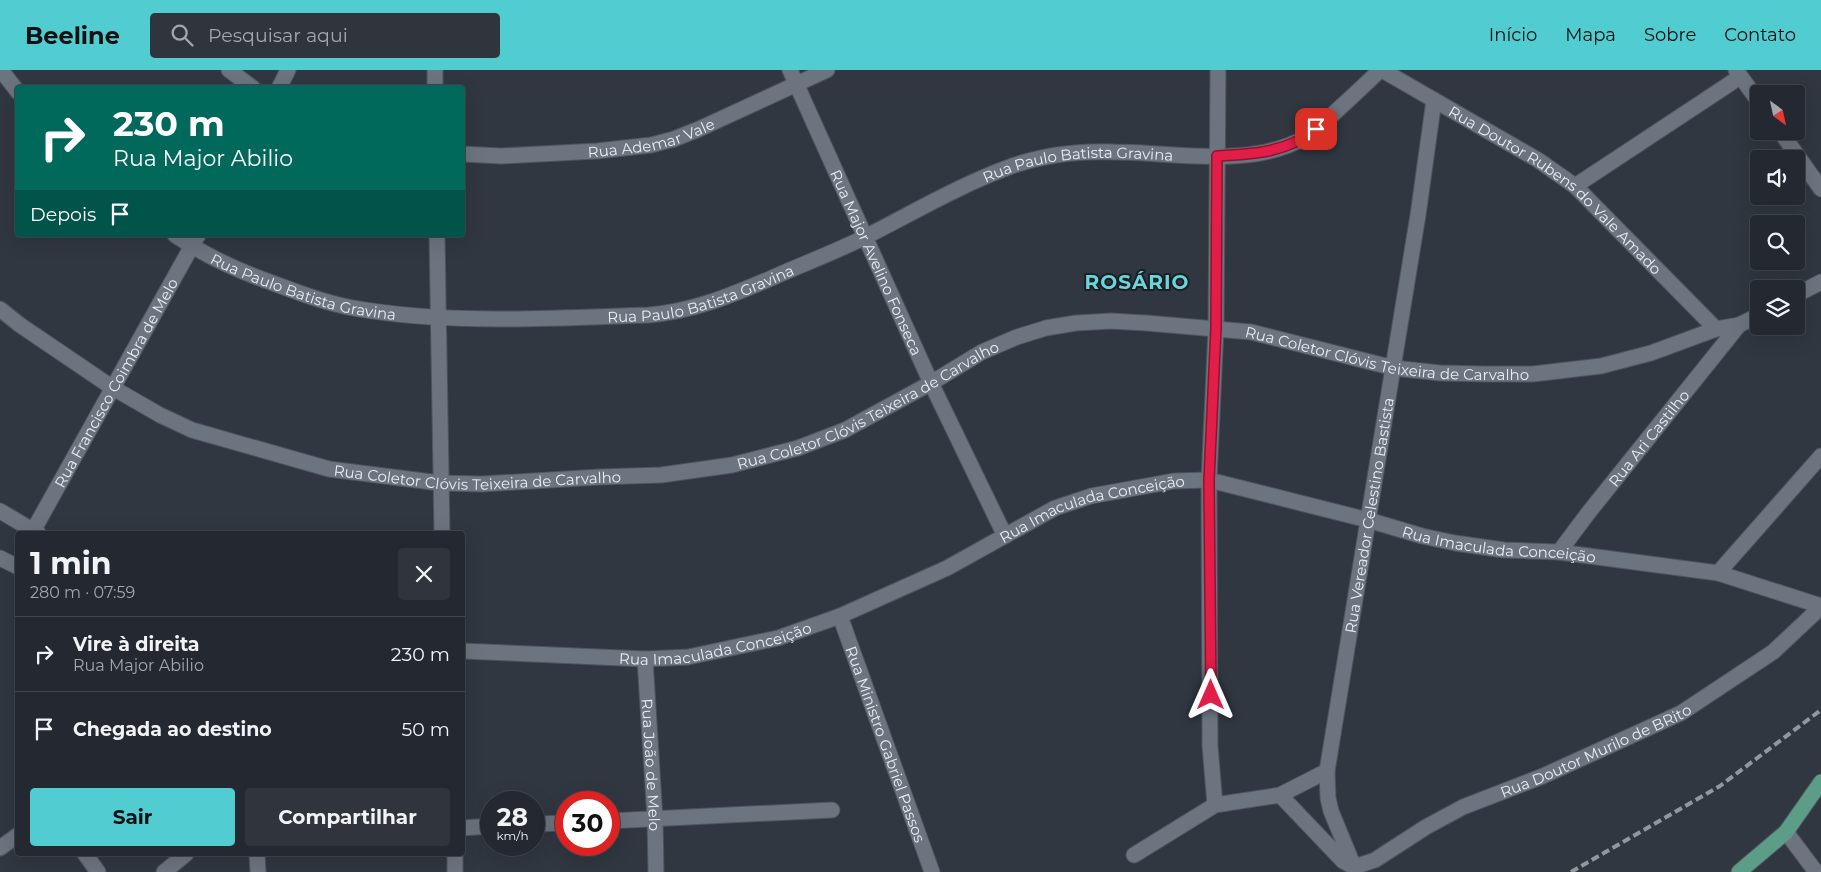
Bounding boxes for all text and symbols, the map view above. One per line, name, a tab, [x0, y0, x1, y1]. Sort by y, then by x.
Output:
search box	[150, 13, 500, 58]
text: Beeline	[25, 21, 120, 50]
icon: search	[168, 21, 196, 49]
text: Pesquisar aqui	[208, 24, 348, 47]
text: Início	[1489, 24, 1537, 46]
text: Mapa	[1565, 24, 1616, 46]
text: Sobre	[1644, 24, 1696, 46]
text: Contato	[1724, 24, 1796, 46]
north arrow	[1750, 85, 1805, 140]
map controls	[1750, 85, 1805, 335]
street label: Rua Doutor Rubens do Vale Amado	[1445, 101, 1666, 278]
text: 230 m	[113, 102, 225, 145]
icon: right	[30, 105, 95, 170]
pin	[1295, 108, 1337, 150]
street label: Rua Ademar Vale	[587, 114, 717, 161]
icon: arrive	[1302, 115, 1330, 143]
street label: Rua Paulo Batista Gravina	[980, 142, 1174, 186]
text: Rua Major Abilio	[113, 145, 293, 172]
button: sound	[1750, 150, 1805, 205]
street label: Rua Major Avelino Fonseca	[827, 166, 927, 358]
icon: arrive	[106, 200, 134, 228]
text: Depois	[30, 203, 96, 226]
button: search	[1750, 215, 1805, 270]
street label: Rua Paulo Batista Gravina	[208, 249, 397, 323]
street label: Rua Paulo Batista Gravina	[607, 260, 797, 326]
district label: ROSÁRIO	[1085, 270, 1189, 294]
street label: Rua Francisco Coimbra de Melo	[50, 274, 182, 491]
button: layers	[1750, 280, 1805, 335]
street label: Rua Coletor Clóvis Teixeira de Carvalho	[1243, 321, 1529, 384]
street label: Rua Coletor Clóvis Teixeira de Carvalho	[735, 337, 1002, 473]
street label: Rua Ari Castilho	[1604, 386, 1693, 490]
street label: Rua Vereador Celestino Bastista	[1340, 396, 1397, 635]
street label: Rua Coletor Clóvis Teixeira de Carvalho	[333, 460, 621, 494]
street label: Rua Imaculada Conceição	[996, 471, 1185, 547]
street label: Rua Imaculada Conceição	[1400, 521, 1597, 566]
text: 1 min	[30, 545, 111, 582]
button: close	[398, 548, 450, 600]
text: 280 m · 07:59	[30, 583, 135, 602]
street label: Rua Imaculada Conceição	[619, 618, 814, 669]
text: Vire à direita	[73, 633, 200, 656]
icon: right	[30, 640, 58, 668]
text: 230 m	[391, 643, 450, 666]
street label: Rua Ministro Gabriel Passos	[842, 643, 930, 845]
text: Rua Major Abilio	[73, 656, 204, 675]
position arrow	[1184, 668, 1236, 720]
street label: Rua João de Melo	[638, 698, 665, 831]
street label: Rua Doutor Murilo de BRito	[1497, 700, 1695, 801]
icon: arrive	[30, 715, 58, 743]
text: Chegada ao destino	[73, 718, 272, 741]
text: 50 m	[402, 718, 450, 741]
button: Sair	[30, 788, 235, 846]
button: Compartilhar	[245, 788, 450, 846]
speed limit sign: 30	[555, 791, 620, 856]
text: 28	[497, 802, 528, 832]
text: km/h	[496, 828, 529, 843]

